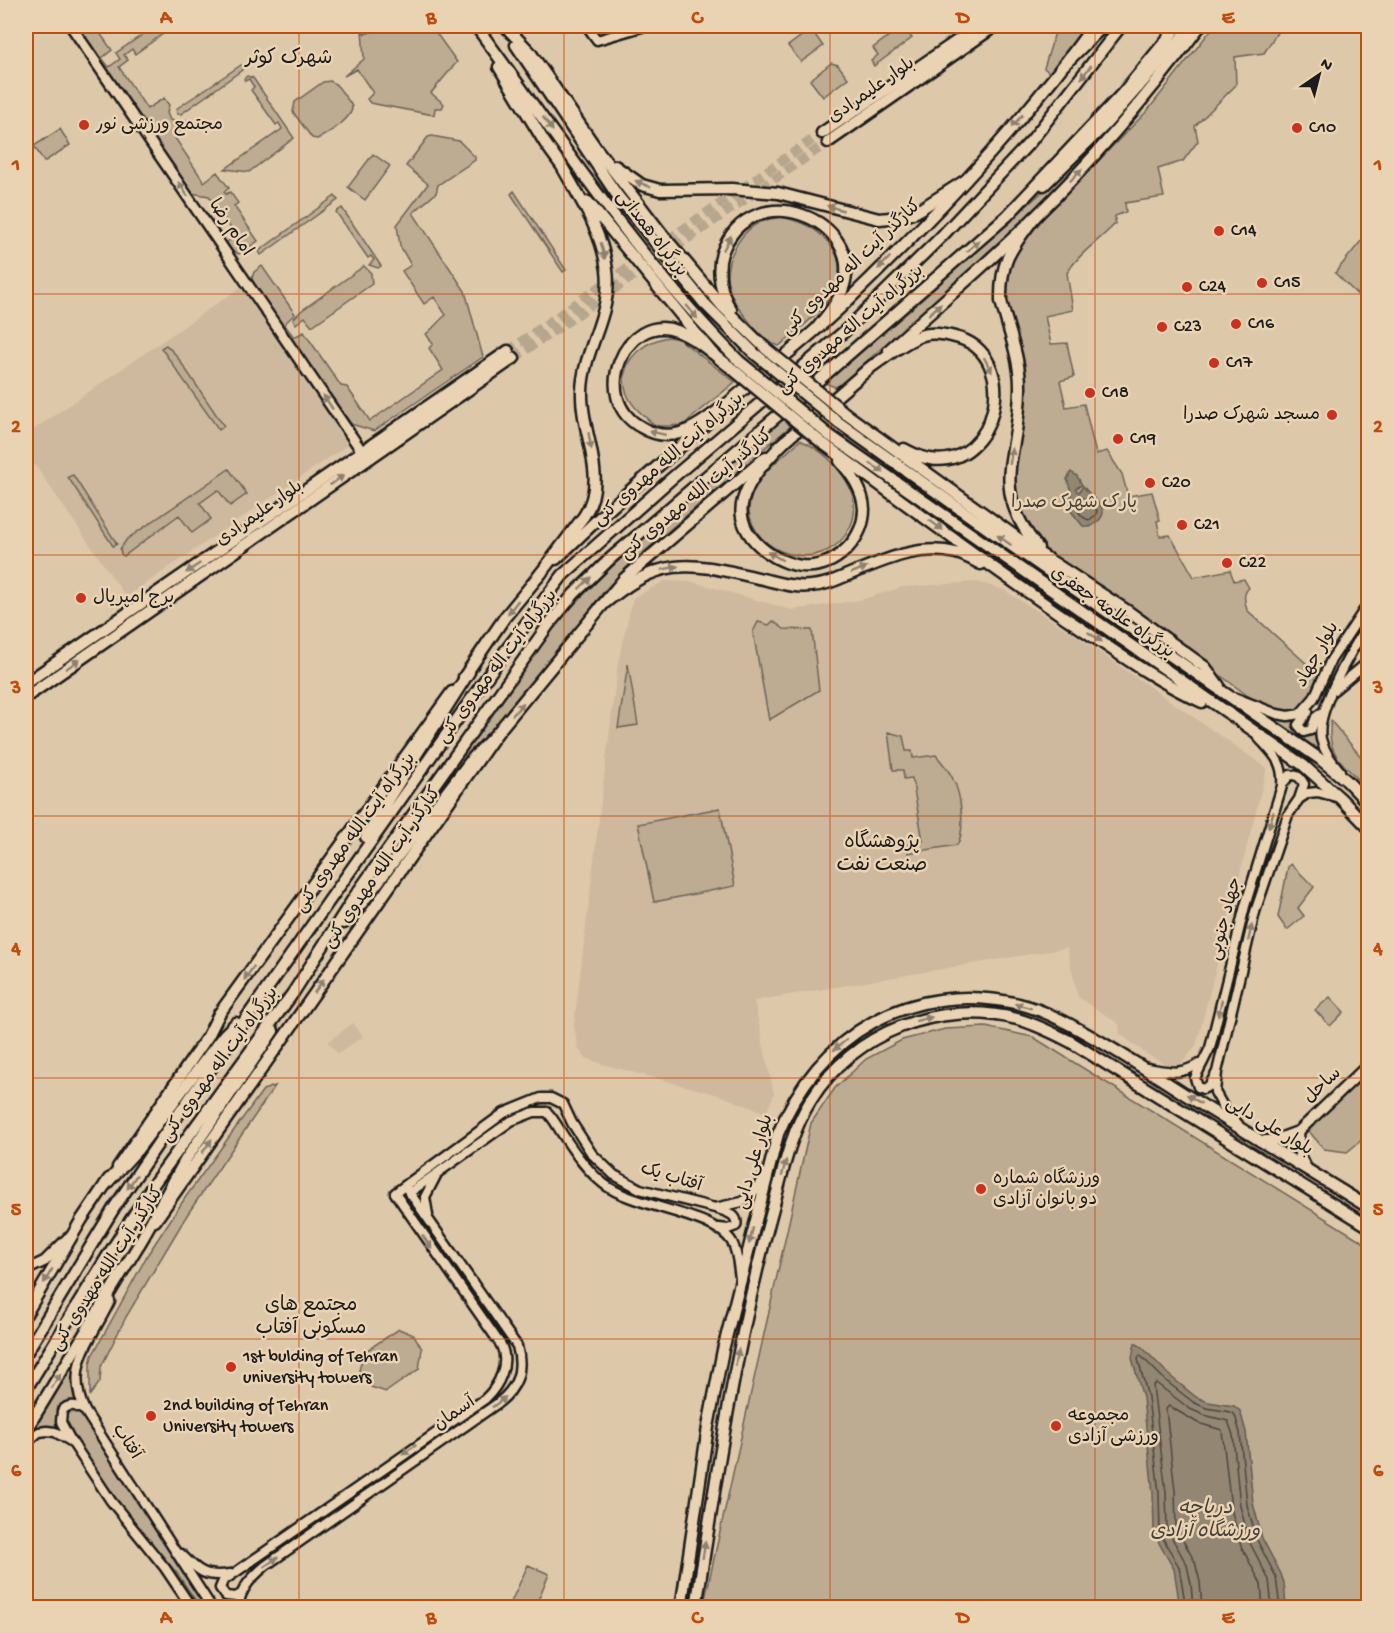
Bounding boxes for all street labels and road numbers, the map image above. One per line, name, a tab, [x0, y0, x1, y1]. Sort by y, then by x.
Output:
street label: بلوار علیمرادی	[825, 53, 919, 129]
street label: بزرگراه همدانی	[611, 185, 693, 281]
street label: کنارگذر آیت اله مهدوی کنی	[776, 194, 927, 340]
street label: امام رضا	[202, 195, 257, 261]
street label: بزرگراه آیت اله مهدوی کنی	[772, 259, 928, 399]
street label: بزرگراه آیت الله مهدوی کنی	[588, 387, 749, 531]
street label: کنارگذر آیت الله مهدوی کنی	[615, 423, 778, 565]
street label: بلوار علیمرادی	[213, 476, 307, 552]
street label: بزرگراه علامه جعفری	[1046, 561, 1179, 664]
street label: بزرگراه آیت اله مهدوی کنی	[432, 585, 563, 748]
street label: بلوار جهاد	[1292, 619, 1344, 691]
street label: بزرگراه آیت الله مهدوی کنی	[289, 748, 421, 917]
street label: کنارگذر آیت الله مهدوی کنی	[318, 782, 447, 953]
street label: جهاد جنوبی	[1205, 875, 1247, 963]
street label: بزرگراه آیت اله مهدوی کنی	[155, 982, 283, 1147]
street label: ساحل	[1300, 1063, 1346, 1109]
street label: بلوار علی دایی	[1222, 1093, 1316, 1161]
street label: بلوار علی دایی	[731, 1112, 779, 1212]
street label: آفتاب یک	[638, 1158, 706, 1198]
street label: کنارگذر آیت الله مهدوی کنی	[45, 1181, 169, 1355]
street label: آسمان	[429, 1390, 481, 1436]
street label: آفتاب	[107, 1420, 147, 1465]

